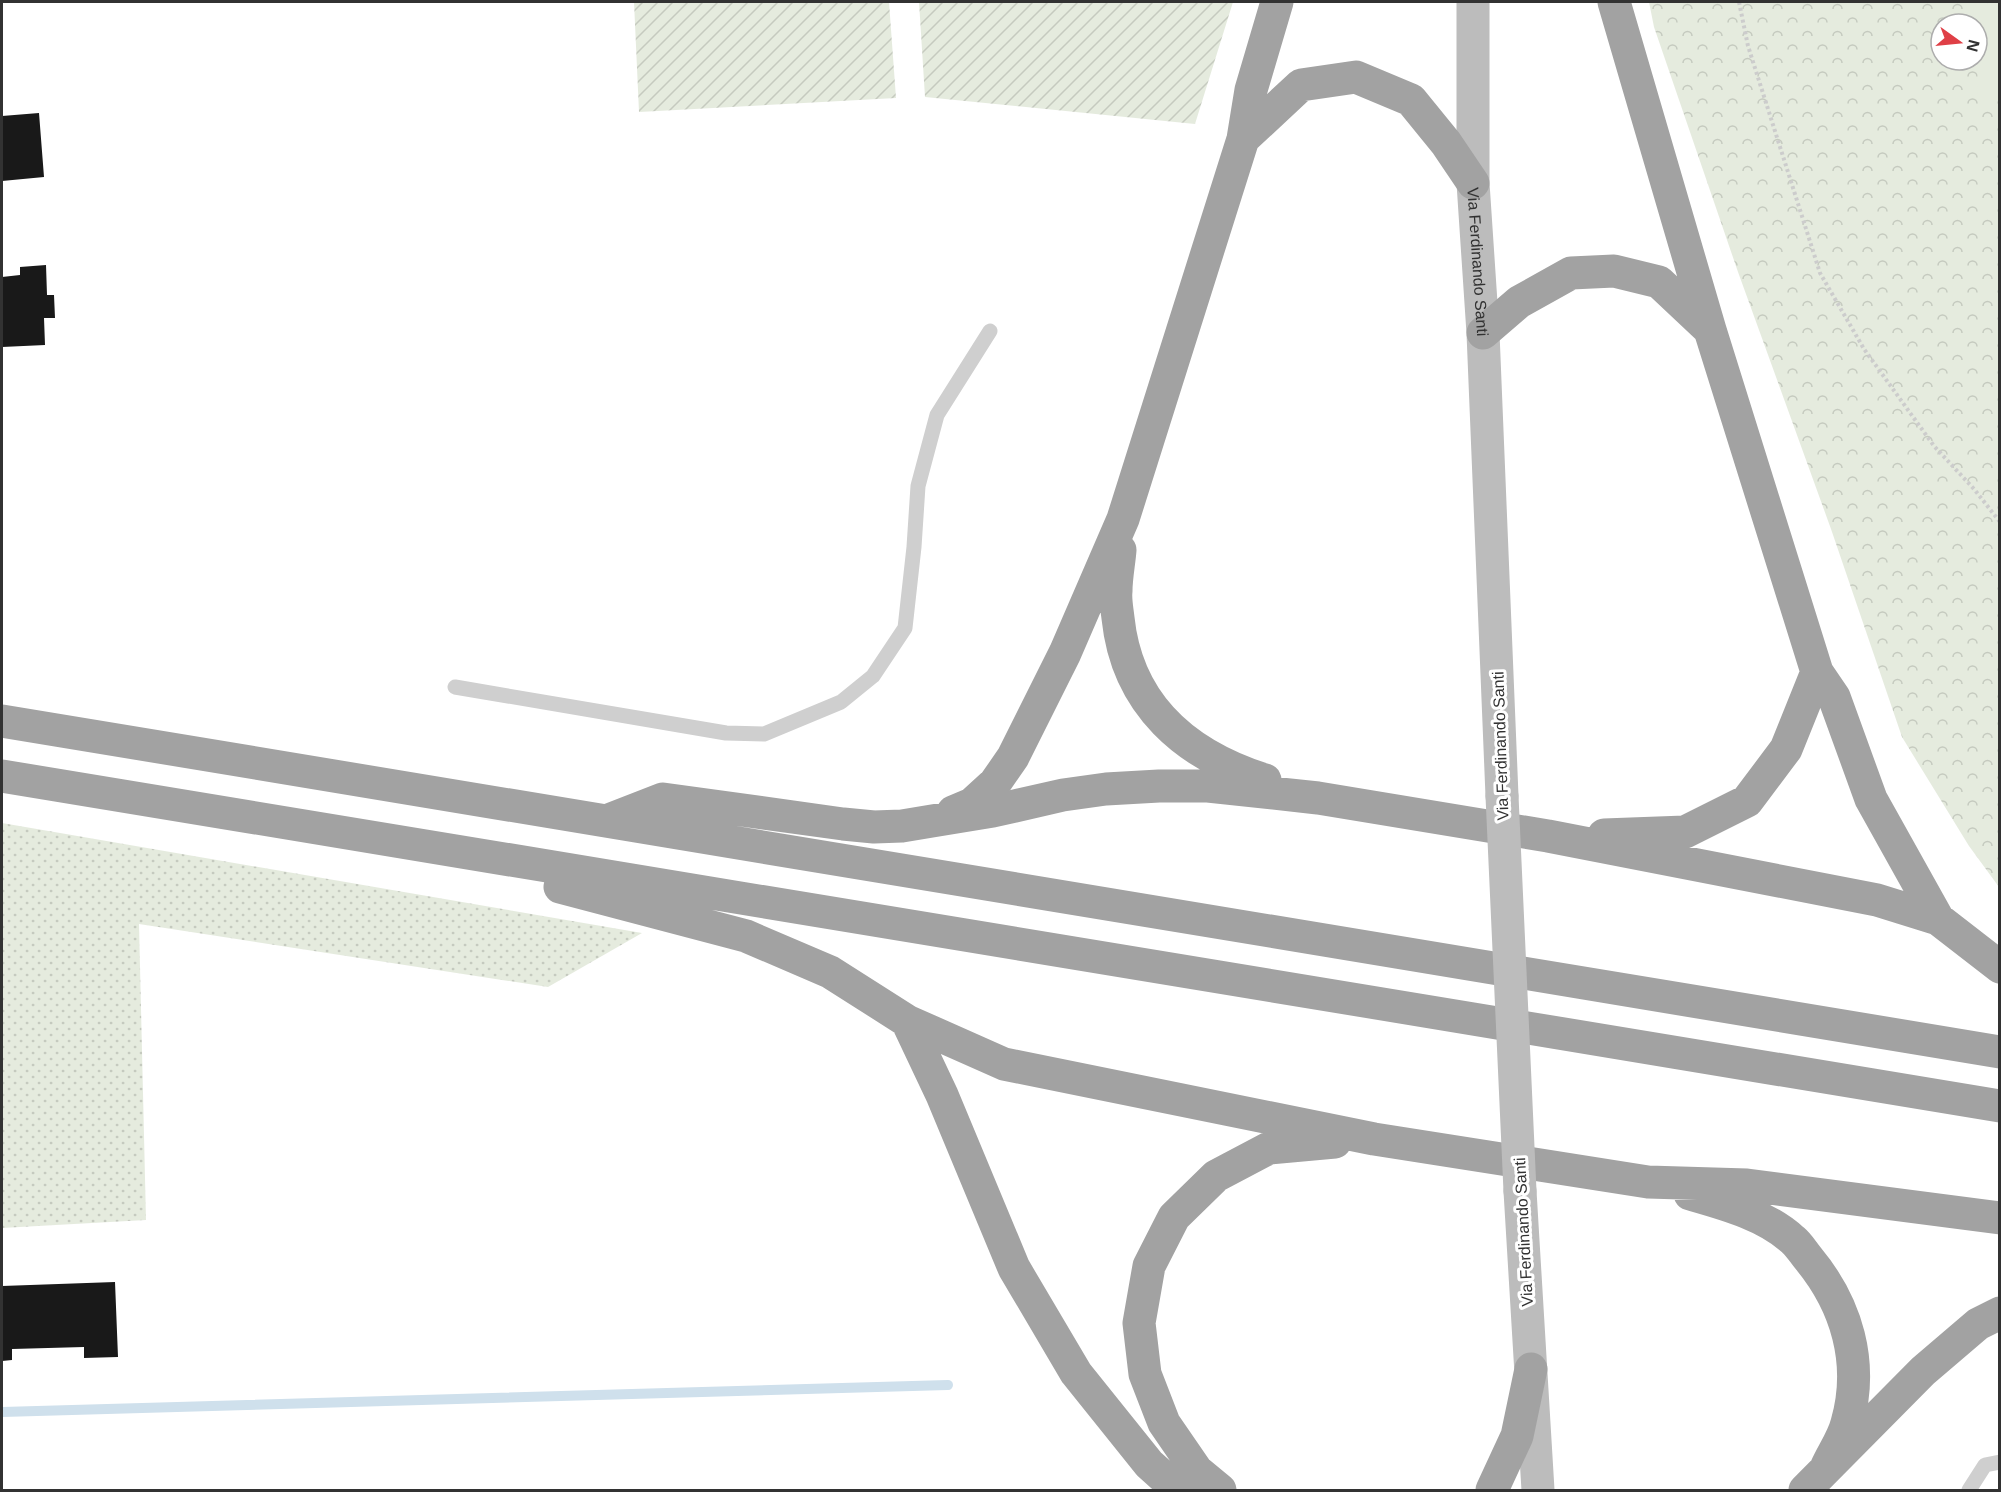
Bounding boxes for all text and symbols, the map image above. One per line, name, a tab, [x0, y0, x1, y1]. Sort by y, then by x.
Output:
north arrow	[1929, 12, 1989, 72]
text: N	[1963, 38, 1983, 54]
street label: Via Ferdinando Santi	[1464, 187, 1491, 337]
street label: Via Ferdinando Santi	[1489, 671, 1512, 821]
street label: Via Ferdinando Santi	[1511, 1157, 1536, 1307]

